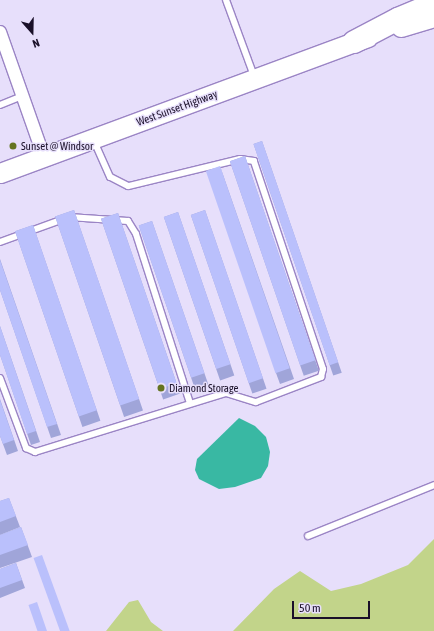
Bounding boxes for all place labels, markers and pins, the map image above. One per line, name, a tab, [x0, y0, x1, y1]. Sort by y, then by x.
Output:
place label: Sunset @ Windsor	[21, 139, 93, 153]
marker: Sunset @ Windsor	[8, 141, 18, 151]
place label: Diamond Storage	[169, 381, 238, 395]
marker: Diamond Storage	[156, 383, 166, 393]

